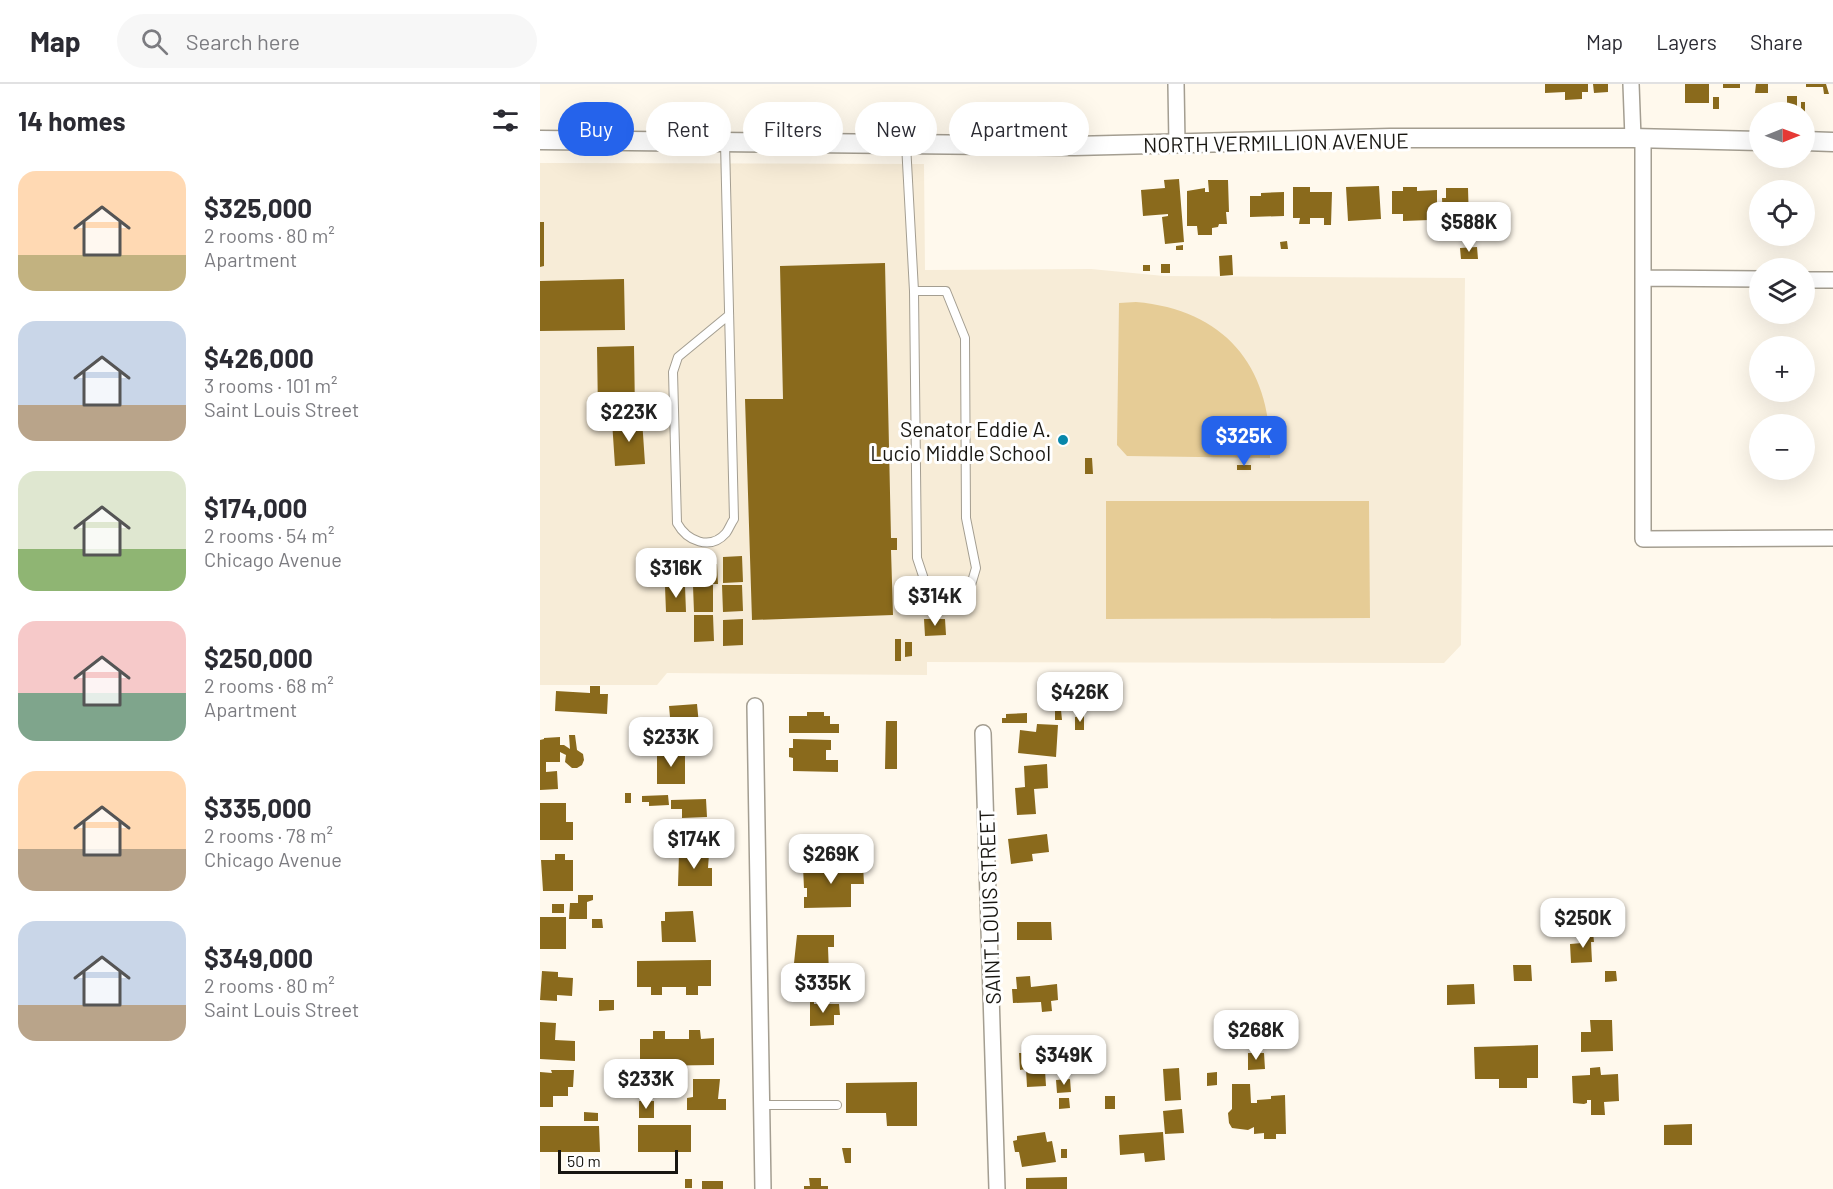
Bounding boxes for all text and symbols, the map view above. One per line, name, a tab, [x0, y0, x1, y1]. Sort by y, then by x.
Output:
search box	[117, 14, 537, 68]
text: Map	[30, 24, 81, 58]
icon: search	[138, 25, 171, 58]
text: Search here	[186, 28, 300, 54]
text: Map	[1586, 29, 1623, 54]
text: Layers	[1656, 29, 1717, 54]
text: Share	[1750, 29, 1803, 54]
chip: Buy	[558, 102, 634, 156]
chip: Rent	[646, 102, 731, 156]
chip: Filters	[743, 102, 843, 156]
chip: New	[855, 102, 937, 156]
chip: Apartment	[949, 102, 1089, 156]
north arrow	[1749, 102, 1815, 168]
map controls	[1749, 102, 1815, 480]
icon: filters	[489, 104, 522, 137]
text: 14 homes	[18, 105, 125, 136]
street label: NORTH VERMILLION AVENUE	[1143, 127, 1409, 157]
button: locate	[1749, 180, 1815, 246]
text: $325,000	[204, 192, 312, 223]
icon: home	[66, 195, 138, 267]
pin: $588K	[1427, 202, 1511, 253]
text: $588K	[1441, 209, 1497, 233]
text: 2 rooms · 80 m²	[204, 223, 335, 247]
text: Apartment	[204, 247, 297, 271]
button: layers	[1749, 258, 1815, 324]
button: +	[1749, 336, 1815, 402]
text: $426,000	[204, 342, 314, 373]
icon: home	[66, 345, 138, 417]
text: 3 rooms · 101 m²	[204, 373, 337, 397]
pin: $223K	[587, 392, 671, 443]
text: Saint Louis Street	[204, 397, 359, 421]
text: $223K	[601, 399, 657, 423]
button: −	[1749, 414, 1815, 480]
place label: Senator Eddie A. Lucio Middle School	[870, 416, 1051, 465]
pin: $325K	[1202, 416, 1286, 467]
text: $325K	[1216, 423, 1272, 447]
marker: Senator Eddie A. Lucio Middle School	[1056, 433, 1070, 447]
text: $174,000	[204, 492, 307, 523]
icon: home	[66, 495, 138, 567]
text: 2 rooms · 54 m²	[204, 523, 334, 547]
text: Chicago Avenue	[204, 547, 342, 571]
pin: $316K	[634, 548, 718, 599]
text: $316K	[650, 555, 702, 579]
pin: $314K	[893, 576, 977, 627]
text: $314K	[908, 583, 962, 607]
text: $250,000	[204, 642, 313, 673]
icon: home	[66, 645, 138, 717]
pin: $426K	[1038, 672, 1122, 723]
text: 2 rooms · 68 m²	[204, 673, 334, 697]
text: $426K	[1051, 679, 1109, 703]
text: Apartment	[204, 697, 297, 721]
pin: $233K	[629, 717, 713, 768]
text: $233K	[643, 724, 699, 748]
text: $335,000	[204, 792, 312, 823]
icon: home	[66, 795, 138, 867]
street label: SAINT LOUIS STREET	[973, 809, 1005, 1005]
pin: $174K	[652, 819, 736, 870]
text: 2 rooms · 78 m²	[204, 823, 333, 847]
text: $174K	[667, 826, 721, 850]
pin: $269K	[789, 834, 873, 885]
text: $269K	[803, 841, 859, 865]
text: Chicago Avenue	[204, 847, 342, 871]
pin: $250K	[1541, 898, 1625, 949]
text: $250K	[1554, 905, 1612, 929]
text: $349,000	[204, 942, 313, 973]
icon: home	[66, 945, 138, 1017]
pin: $335K	[781, 963, 865, 1014]
text: $335K	[795, 970, 851, 994]
text: 2 rooms · 80 m²	[204, 973, 335, 997]
text: Saint Louis Street	[204, 997, 359, 1021]
pin: $268K	[1214, 1010, 1298, 1061]
text: $268K	[1228, 1017, 1284, 1041]
pin: $349K	[1022, 1035, 1106, 1086]
text: $349K	[1035, 1042, 1093, 1066]
pin: $233K	[604, 1059, 688, 1110]
text: $233K	[618, 1066, 674, 1090]
scale bar	[558, 1147, 678, 1174]
text: 50 m	[567, 1151, 601, 1170]

